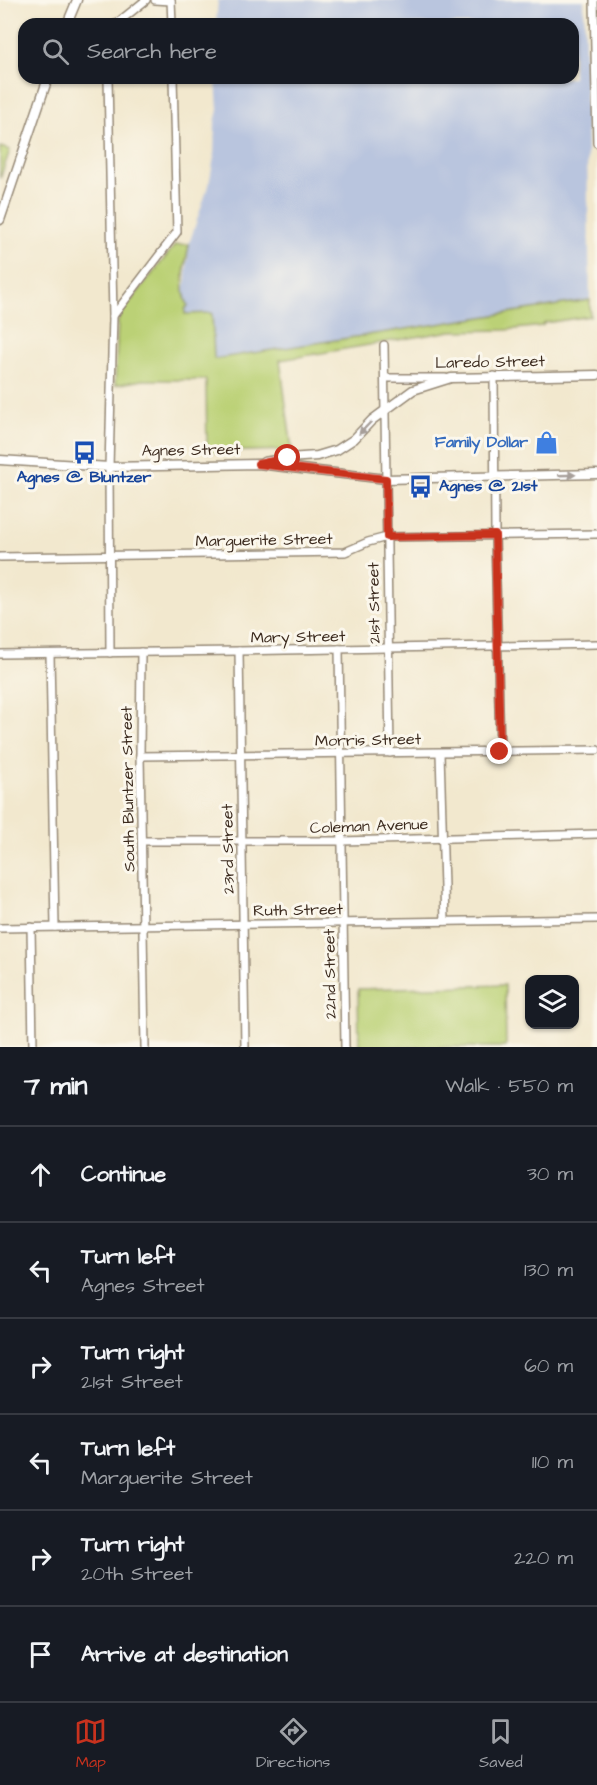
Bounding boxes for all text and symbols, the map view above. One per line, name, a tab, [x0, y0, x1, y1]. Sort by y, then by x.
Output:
search box	[18, 18, 579, 84]
icon: search	[39, 35, 72, 68]
text: Search here	[87, 36, 217, 67]
street label: Laredo Street	[435, 350, 546, 374]
one-way arrow	[358, 420, 372, 435]
shop icon: Family Dollar	[533, 429, 559, 455]
place label: Family Dollar	[435, 431, 528, 454]
street label: Agnes Street	[141, 438, 241, 463]
bus stop icon: Agnes @ Bluntzer	[71, 439, 97, 465]
route start	[274, 444, 300, 470]
place label: Agnes @ Bluntzer	[17, 466, 151, 490]
one-way arrow	[558, 470, 577, 479]
bus stop icon: Agnes @ 21st	[408, 473, 434, 499]
place label: Agnes @ 21st	[439, 475, 538, 499]
street label: Marguerite Street	[195, 528, 333, 553]
street label: 21st Street	[362, 562, 386, 644]
street label: Mary Street	[250, 625, 346, 650]
street label: South Bluntzer Street	[116, 705, 140, 872]
street label: Morris Street	[315, 728, 422, 752]
route end	[486, 738, 512, 764]
street label: 23rd Street	[216, 803, 240, 894]
street label: Coleman Avenue	[309, 813, 429, 839]
street label: Ruth Street	[253, 898, 344, 922]
street label: 22nd Street	[318, 928, 342, 1019]
map controls	[525, 975, 579, 1029]
button: layers	[525, 975, 579, 1029]
text: 7 min	[24, 1068, 88, 1104]
text: Walk · 550 m	[445, 1072, 573, 1100]
icon: ahead	[24, 1158, 57, 1191]
text: Continue	[81, 1159, 166, 1190]
text: 30 m	[527, 1160, 573, 1188]
text: Turn left	[81, 1241, 175, 1272]
icon: left	[24, 1254, 57, 1287]
text: 130 m	[524, 1256, 573, 1284]
text: Agnes Street	[81, 1272, 205, 1300]
text: Turn right	[81, 1337, 184, 1368]
icon: right	[24, 1350, 57, 1383]
text: 60 m	[524, 1352, 573, 1380]
text: 21st Street	[81, 1368, 183, 1396]
text: Turn left	[81, 1433, 175, 1464]
icon: left	[24, 1446, 57, 1479]
text: 110 m	[532, 1448, 573, 1476]
text: Marguerite Street	[81, 1464, 253, 1492]
text: Turn right	[81, 1529, 184, 1560]
icon: right	[24, 1542, 57, 1575]
text: 220 m	[514, 1544, 573, 1572]
text: 20th Street	[81, 1560, 193, 1588]
icon: arrive	[24, 1638, 57, 1671]
text: Arrive at destination	[81, 1639, 288, 1670]
tab: Map	[74, 1715, 107, 1773]
tab: Directions	[256, 1715, 330, 1773]
tab: Saved	[479, 1715, 523, 1773]

